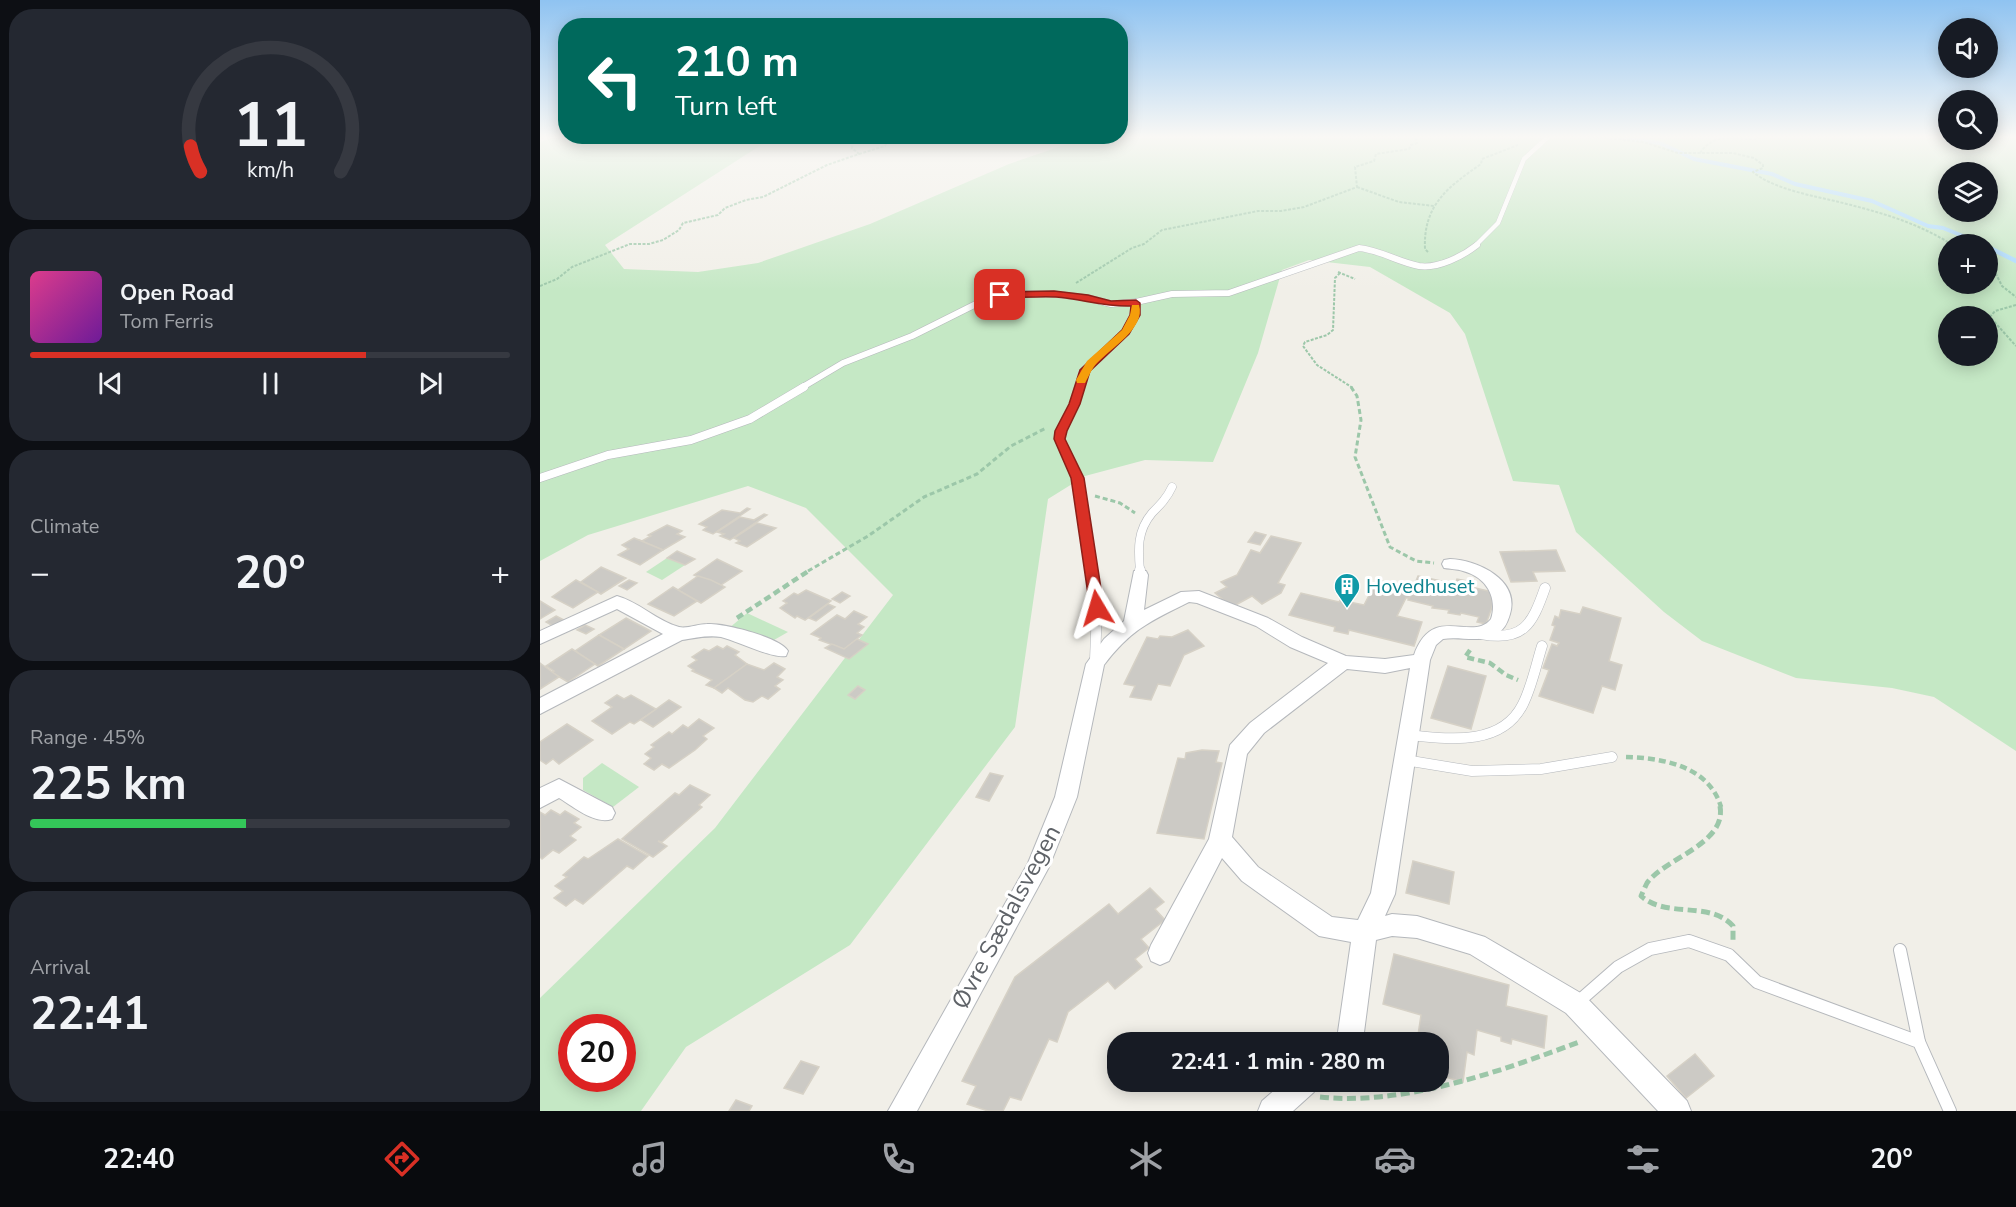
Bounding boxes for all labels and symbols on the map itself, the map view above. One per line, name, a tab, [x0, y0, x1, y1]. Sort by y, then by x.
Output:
pin	[974, 269, 1025, 320]
building icon: Hovedhuset	[1332, 571, 1362, 609]
place label: Hovedhuset	[1366, 573, 1475, 600]
position arrow	[1065, 576, 1129, 640]
street label: Øvre Sædalsvegen	[944, 819, 1068, 1015]
speed limit sign: 20	[558, 1014, 636, 1092]

